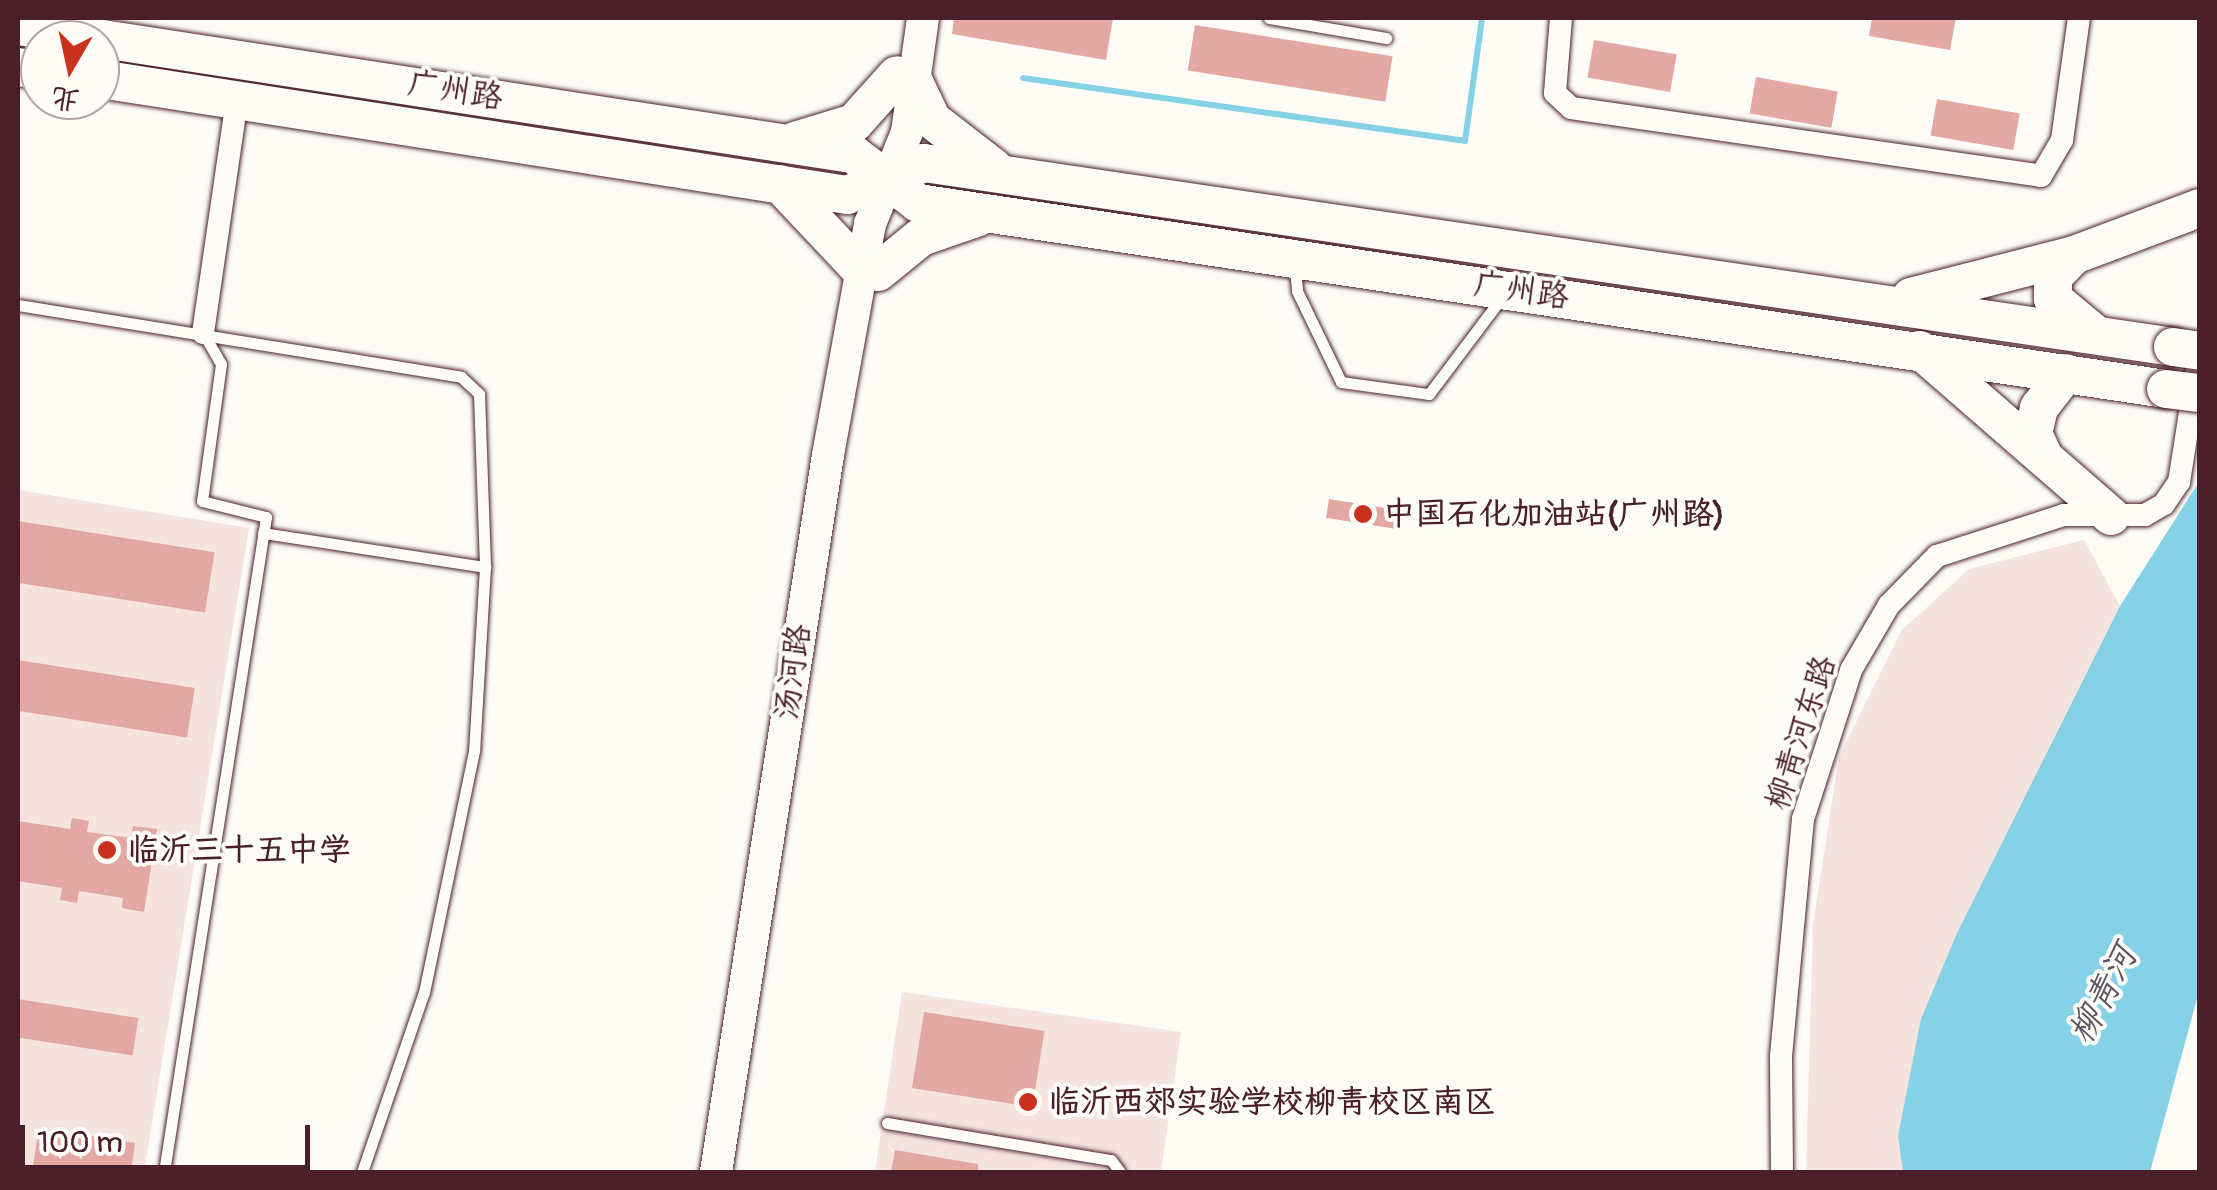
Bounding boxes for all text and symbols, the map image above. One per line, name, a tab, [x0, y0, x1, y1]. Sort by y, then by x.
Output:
north arrow	[20, 20, 120, 120]
street label: 广州路	[405, 65, 505, 117]
text: 北	[49, 79, 82, 118]
street label: 广州路	[1471, 265, 1571, 317]
place label: 中国石化加油站(广州路)	[1383, 495, 1724, 533]
marker: 中国石化加油站(广州路)	[1352, 503, 1374, 525]
street label: 汤河路	[767, 622, 819, 722]
street label: 柳青河东路	[1758, 651, 1844, 815]
place label: 临沂三十五中学	[127, 831, 351, 869]
marker: 临沂三十五中学	[96, 839, 118, 861]
water label: 柳青河	[2060, 938, 2146, 1050]
place label: 临沂西郊实验学校柳青校区南区	[1048, 1083, 1496, 1121]
marker: 临沂西郊实验学校柳青校区南区	[1017, 1091, 1039, 1113]
scale bar	[25, 1105, 315, 1167]
text: 100 m	[37, 1124, 123, 1161]

